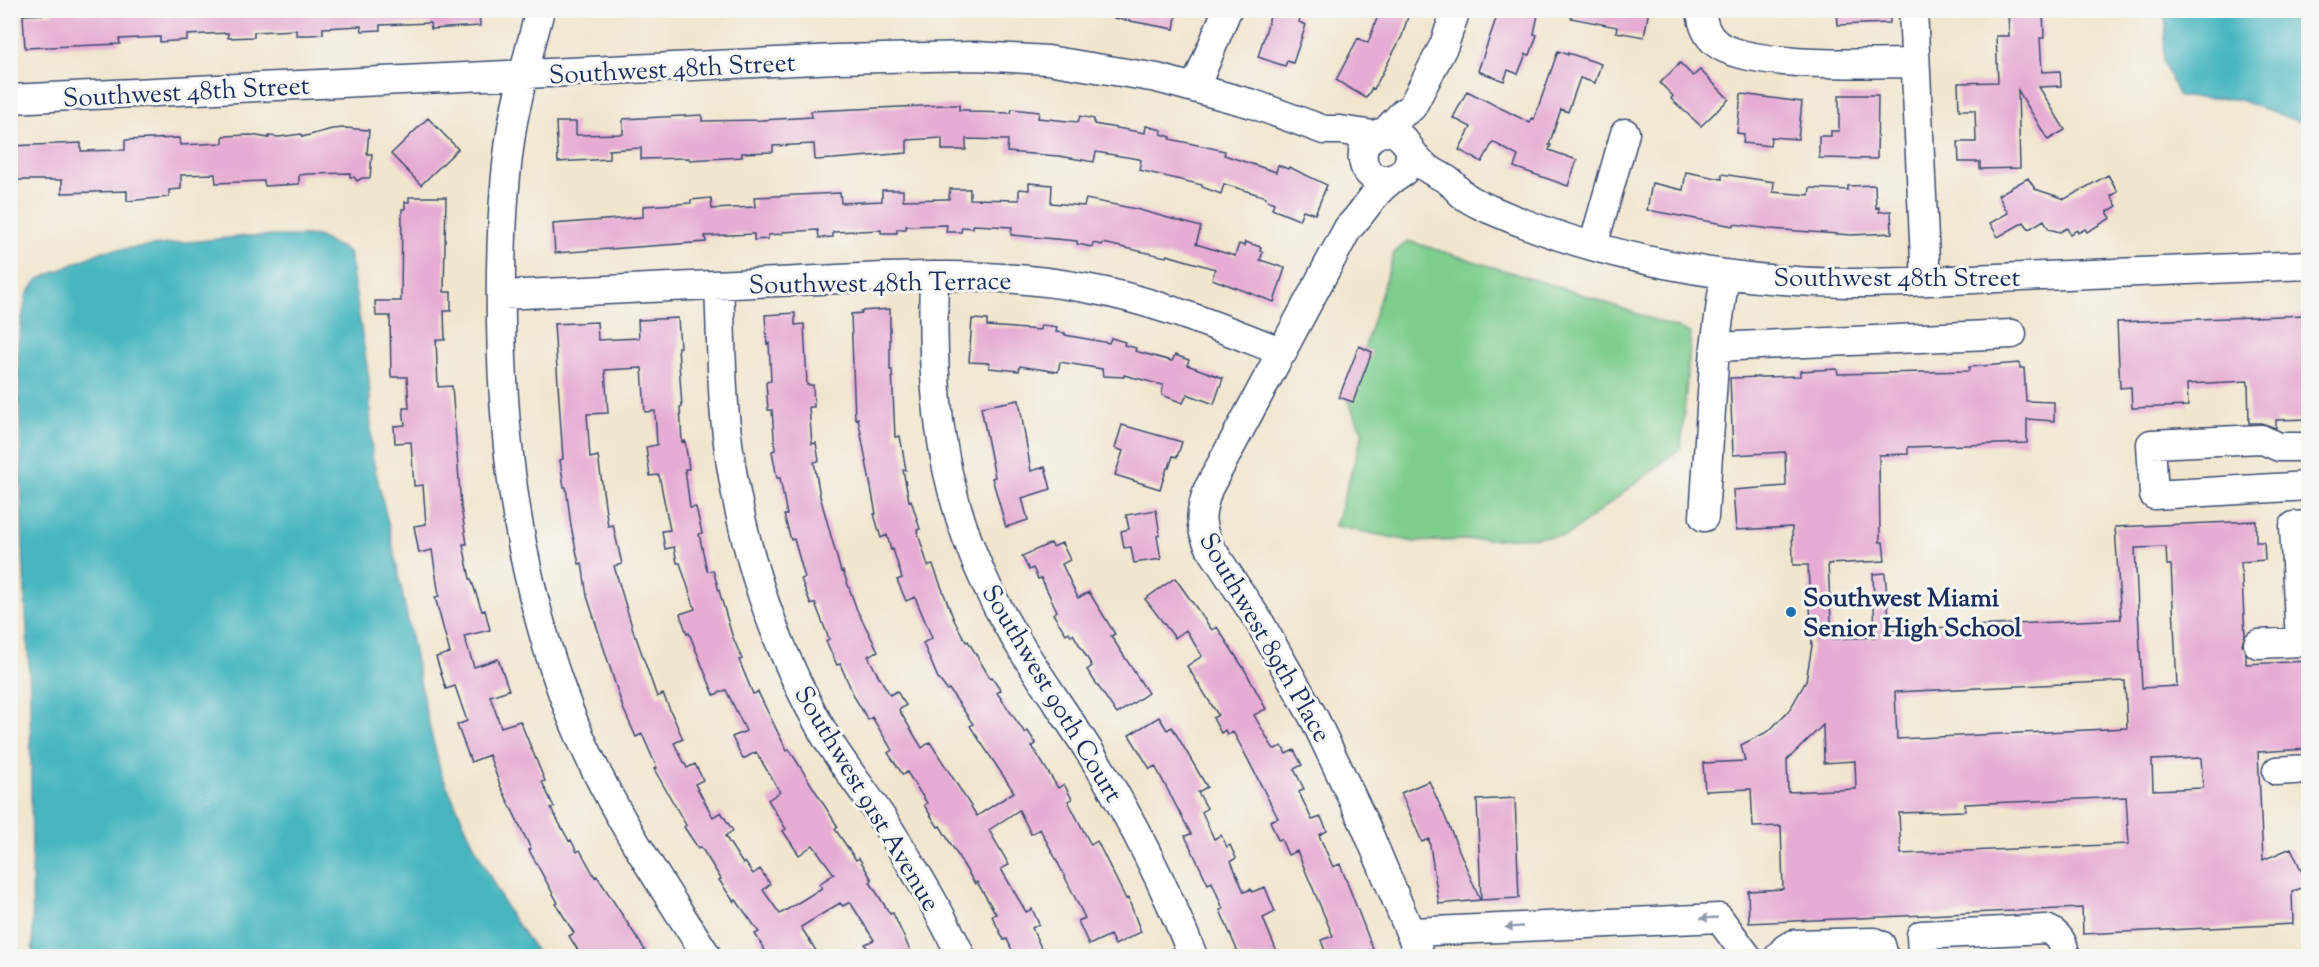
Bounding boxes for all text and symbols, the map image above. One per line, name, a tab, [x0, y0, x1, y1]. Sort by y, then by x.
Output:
street label: Southwest 48th Street	[548, 46, 797, 95]
street label: Southwest 48th Street	[62, 69, 311, 118]
street label: Southwest 48th Street	[1774, 261, 2021, 298]
street label: Southwest 48th Terrace	[748, 264, 1012, 305]
street label: Southwest 89th Place	[1189, 527, 1339, 750]
street label: Southwest 90th Court	[971, 578, 1131, 810]
place label: Southwest Miami Senior High School	[1803, 581, 2022, 648]
marker: Southwest Miami Senior High School	[1784, 605, 1798, 619]
street label: Southwest 91st Avenue	[784, 680, 948, 919]
one-way arrow	[1699, 914, 1718, 923]
one-way arrow	[1504, 923, 1523, 932]

